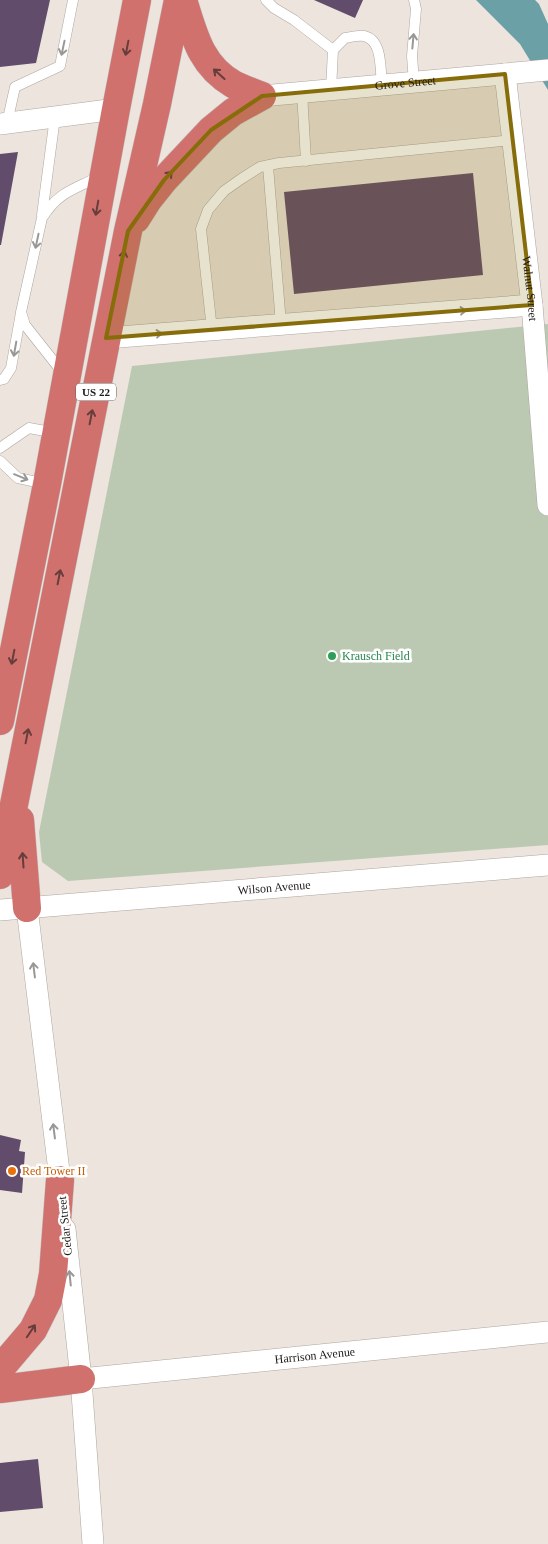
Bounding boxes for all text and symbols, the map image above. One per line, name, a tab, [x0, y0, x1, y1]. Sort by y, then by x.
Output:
one-way arrow	[408, 33, 418, 49]
one-way arrow	[58, 39, 67, 55]
one-way arrow	[122, 39, 132, 55]
one-way arrow	[213, 68, 226, 79]
street label: Grove Street	[374, 73, 437, 93]
one-way arrow	[161, 171, 173, 184]
one-way arrow	[92, 199, 102, 215]
one-way arrow	[31, 233, 41, 249]
one-way arrow	[118, 251, 128, 267]
street label: Walnut Street	[519, 255, 540, 322]
one-way arrow	[450, 306, 466, 315]
one-way arrow	[147, 329, 163, 339]
one-way arrow	[9, 340, 19, 356]
road number: US 22	[76, 384, 116, 401]
one-way arrow	[86, 410, 96, 426]
one-way arrow	[13, 473, 28, 482]
one-way arrow	[55, 569, 64, 585]
one-way arrow	[8, 649, 17, 665]
place label: Krausch Field	[342, 649, 410, 663]
marker: Krausch Field	[326, 650, 338, 662]
one-way arrow	[23, 729, 33, 745]
one-way arrow	[19, 852, 28, 868]
street label: Wilson Avenue	[237, 878, 311, 897]
one-way arrow	[29, 962, 39, 978]
one-way arrow	[49, 1124, 59, 1140]
place label: Red Tower II	[22, 1164, 86, 1178]
marker: Red Tower II	[6, 1165, 18, 1177]
street label: Cedar Street	[55, 1195, 75, 1256]
one-way arrow	[65, 1271, 75, 1287]
one-way arrow	[26, 1324, 36, 1338]
street label: Harrison Avenue	[274, 1344, 356, 1366]

